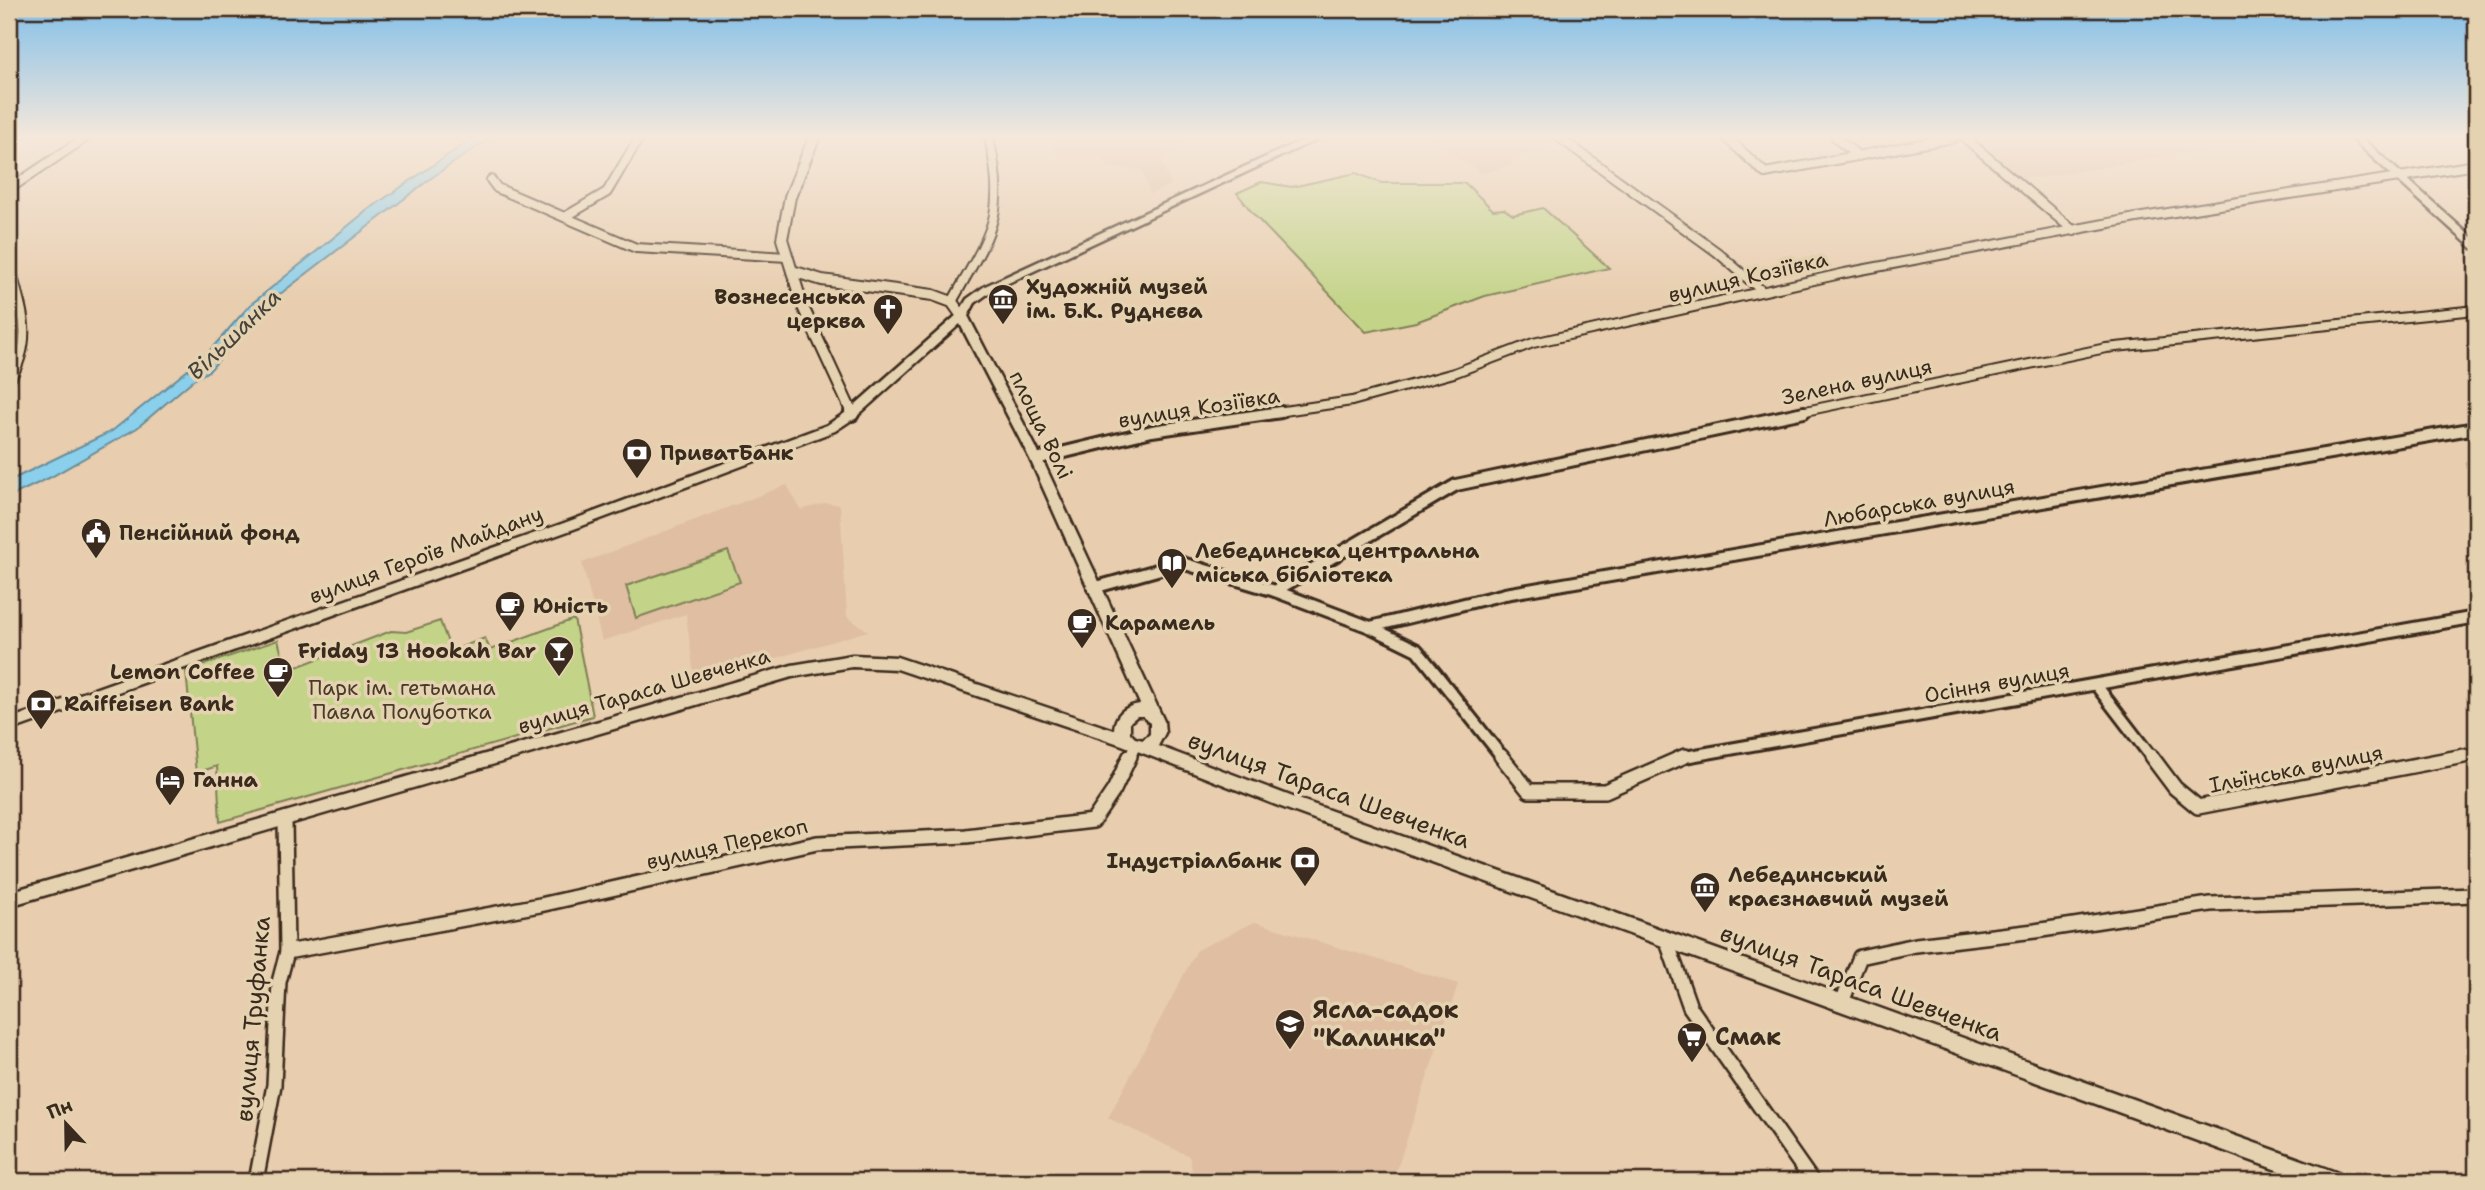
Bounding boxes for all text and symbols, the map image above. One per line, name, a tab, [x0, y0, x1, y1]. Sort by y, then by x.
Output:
street label: вулиця Козіївка	[1665, 245, 1831, 309]
place label: Художній музей ім. Б.К. Руднєва	[1026, 273, 1208, 325]
water label: Вільшанка	[181, 282, 287, 386]
museum icon: Художній музей ім. Б.К. Руднєва	[986, 282, 1020, 326]
place label: Вознесенська церква	[714, 283, 866, 335]
church icon: Вознесенська церква	[871, 292, 905, 336]
street label: Зелена вулиця	[1779, 352, 1935, 412]
street label: площа Волі	[1003, 366, 1079, 484]
street label: вулиця Козіївка	[1116, 381, 1282, 435]
bank icon: ПриватБанк	[620, 436, 654, 480]
place label: ПриватБанк	[660, 439, 794, 467]
street label: Любарська вулиця	[1821, 472, 2017, 534]
street label: вулиця Героїв Майдану	[305, 500, 547, 610]
public building icon: Пенсійний фонд	[79, 516, 113, 560]
place label: Пенсійний фонд	[119, 519, 300, 547]
place label: Лебединська центральна міська бібліотека	[1195, 537, 1480, 589]
library icon: Лебединська центральна міська бібліотека	[1155, 546, 1189, 590]
cafe icon: Юність	[493, 589, 527, 633]
place label: Юність	[533, 592, 608, 620]
cafe icon: Карамель	[1065, 606, 1099, 650]
place label: Карамель	[1105, 609, 1215, 637]
bar icon: Friday 13 Hookah Bar	[542, 634, 576, 678]
place label: Friday 13 Hookah Bar	[298, 637, 536, 665]
street label: вулиця Тараса Шевченка	[515, 642, 773, 740]
cafe icon: Lemon Coffee	[261, 655, 295, 699]
street label: Осіння вулиця	[1922, 656, 2072, 710]
place label: Lemon Coffee	[110, 658, 255, 686]
park label: Парк ім. гетьмана Павла Полуботка	[308, 674, 496, 726]
bank icon: Raiffeisen Bank	[24, 687, 58, 731]
place label: Raiffeisen Bank	[64, 690, 234, 718]
street label: вулиця Тараса Шевченка	[1183, 724, 1475, 856]
street label: Ільїнська вулиця	[2207, 738, 2385, 800]
hotel icon: Ганна	[153, 763, 187, 807]
place label: Ганна	[193, 766, 258, 794]
street label: вулиця Перекоп	[644, 812, 810, 876]
bank icon: Індустріалбанк	[1288, 844, 1322, 888]
place label: Індустріалбанк	[1107, 847, 1282, 875]
place label: Лебединський краєзнавчий музей	[1728, 861, 1949, 913]
museum icon: Лебединський краєзнавчий музей	[1688, 870, 1722, 914]
street label: вулиця Труфанка	[228, 915, 278, 1123]
street label: вулиця Тараса Шевченка	[1715, 917, 2007, 1049]
place label: Ясла-садок "Калинка"	[1313, 994, 1459, 1054]
school or university icon: Ясла-садок "Калинка"	[1273, 1007, 1307, 1051]
supermarket icon: Смак	[1675, 1020, 1709, 1064]
place label: Смак	[1715, 1021, 1781, 1053]
north arrow	[32, 1088, 102, 1158]
text: Пн	[43, 1092, 76, 1125]

